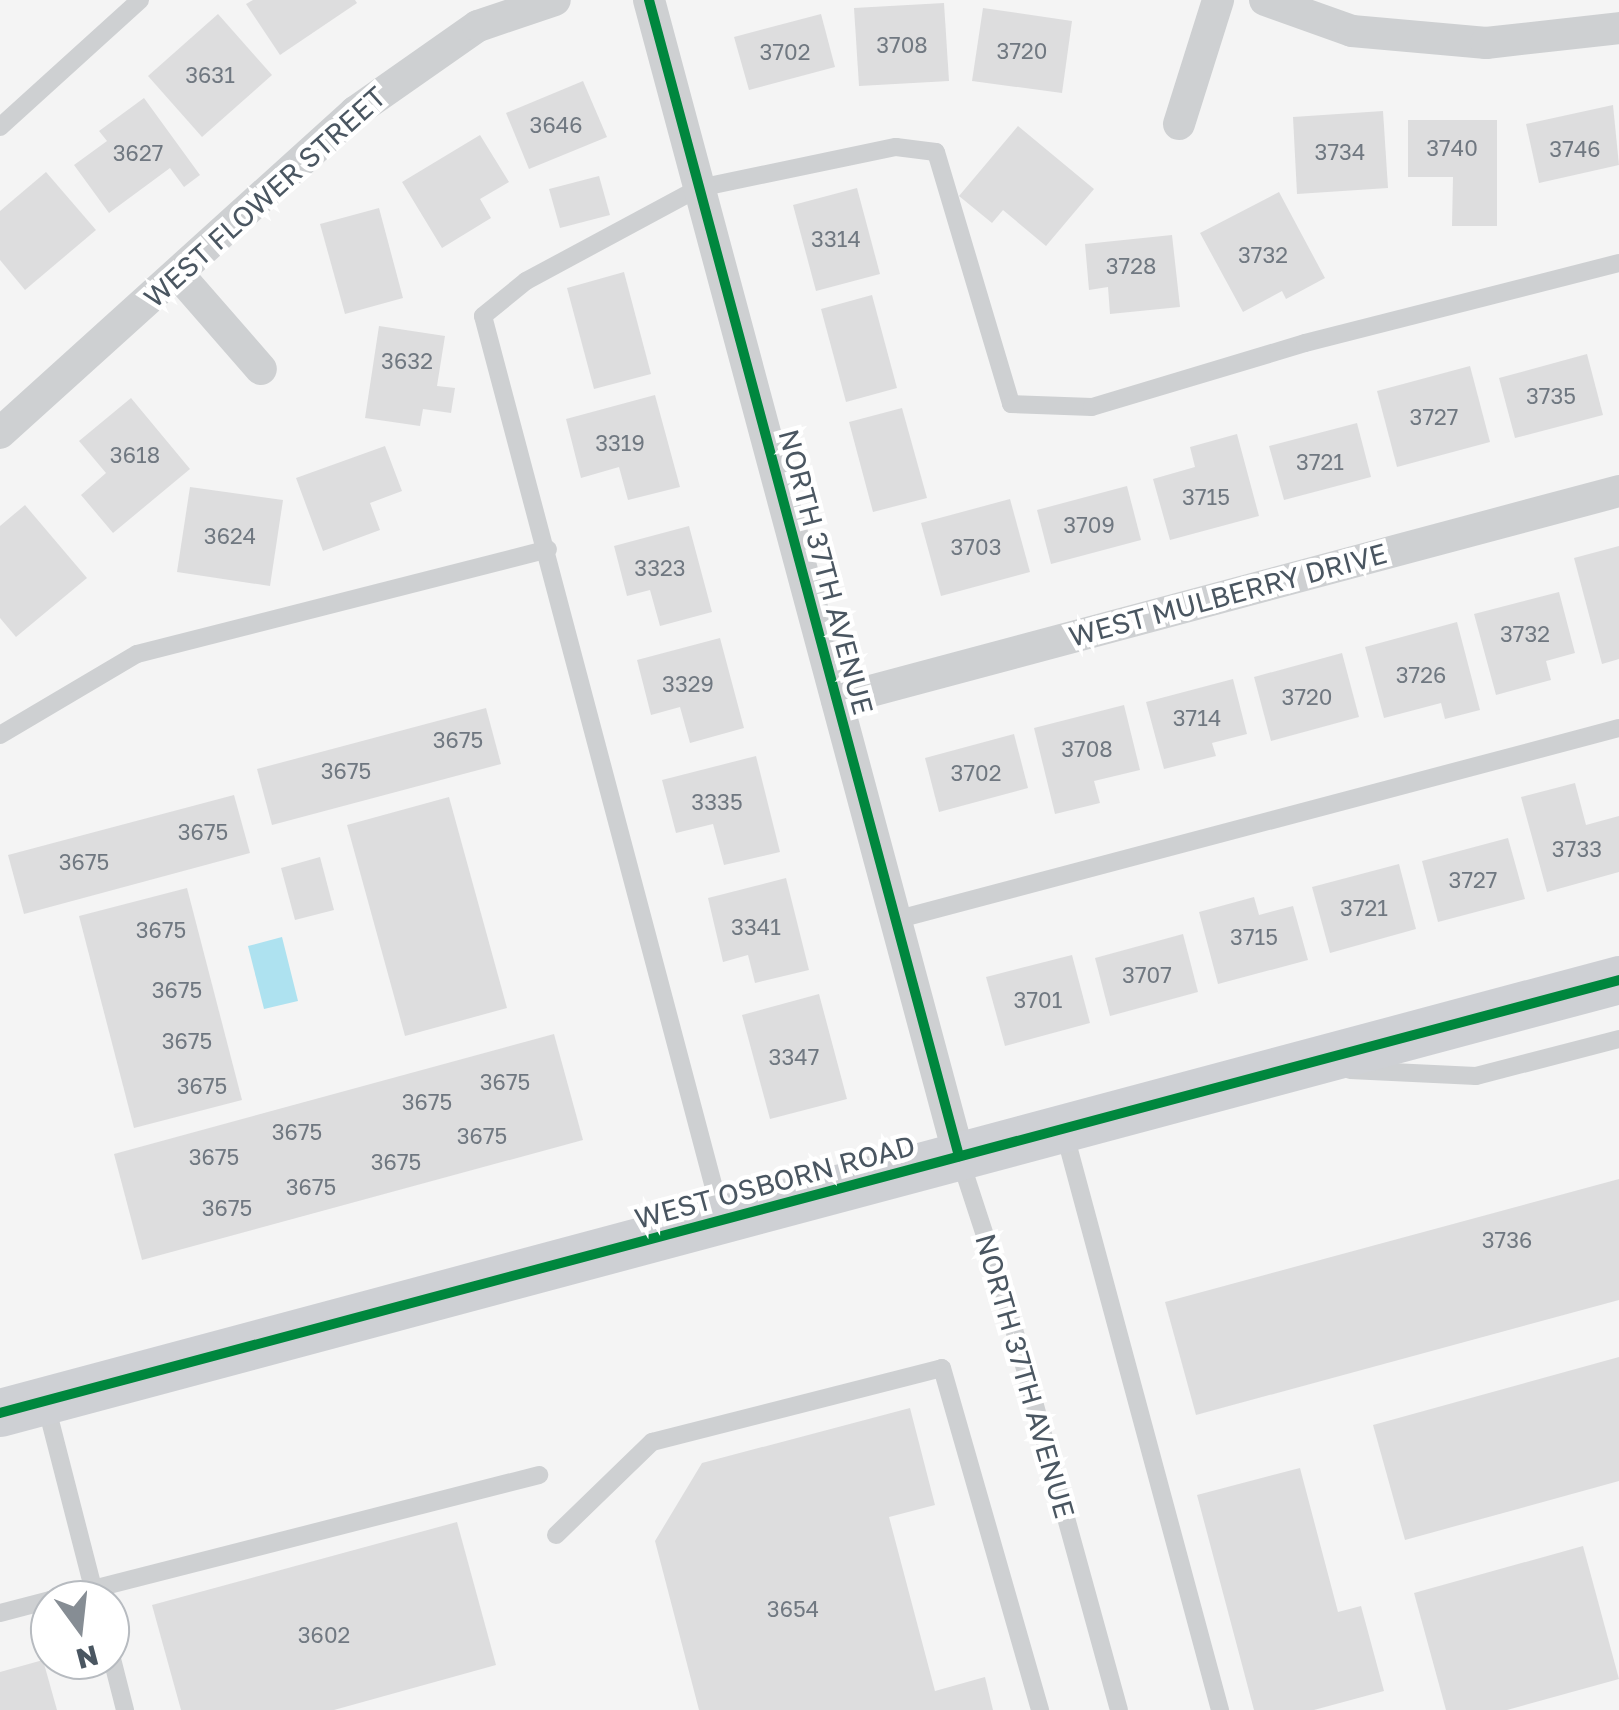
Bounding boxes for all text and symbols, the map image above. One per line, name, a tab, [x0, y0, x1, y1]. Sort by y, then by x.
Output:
house number: 3708	[876, 32, 928, 58]
house number: 3720	[997, 38, 1047, 64]
house number: 3702	[760, 39, 810, 65]
house number: 3631	[185, 62, 235, 88]
street label: WEST FLOWER STREET	[137, 80, 393, 314]
house number: 3646	[530, 112, 582, 138]
house number: 3740	[1426, 135, 1478, 161]
house number: 3746	[1549, 136, 1601, 162]
house number: 3734	[1315, 139, 1365, 165]
house number: 3627	[113, 140, 163, 166]
house number: 3314	[811, 226, 861, 252]
house number: 3732	[1238, 242, 1288, 268]
house number: 3728	[1106, 253, 1156, 279]
house number: 3632	[381, 348, 433, 374]
house number: 3735	[1526, 383, 1576, 409]
house number: 3727	[1410, 404, 1458, 430]
street label: NORTH 37TH AVENUE	[772, 426, 880, 718]
house number: 3319	[595, 430, 645, 456]
house number: 3618	[110, 442, 160, 468]
house number: 3721	[1296, 449, 1344, 475]
house number: 3715	[1182, 484, 1230, 510]
house number: 3709	[1063, 512, 1115, 538]
house number: 3624	[204, 523, 256, 549]
house number: 3703	[950, 534, 1002, 560]
street label: WEST MULBERRY DRIVE	[1065, 536, 1391, 654]
house number: 3323	[634, 555, 686, 581]
house number: 3732	[1500, 621, 1550, 647]
house number: 3726	[1396, 662, 1446, 688]
house number: 3329	[662, 671, 714, 697]
house number: 3720	[1282, 684, 1332, 710]
house number: 3714	[1173, 705, 1221, 731]
house number: 3675	[433, 727, 483, 753]
house number: 3708	[1061, 736, 1113, 762]
house number: 3675	[321, 758, 371, 784]
house number: 3702	[951, 760, 1001, 786]
house number: 3335	[691, 789, 743, 815]
house number: 3675	[178, 819, 228, 845]
house number: 3733	[1552, 836, 1602, 862]
house number: 3675	[59, 849, 109, 875]
house number: 3727	[1449, 867, 1497, 893]
house number: 3721	[1340, 895, 1388, 921]
house number: 3341	[731, 914, 781, 940]
house number: 3675	[136, 917, 186, 943]
house number: 3715	[1230, 924, 1278, 950]
house number: 3707	[1122, 962, 1172, 988]
house number: 3675	[152, 977, 202, 1003]
house number: 3701	[1014, 987, 1062, 1013]
house number: 3675	[162, 1028, 212, 1054]
house number: 3347	[769, 1044, 819, 1070]
house number: 3675	[480, 1069, 530, 1095]
house number: 3675	[177, 1073, 227, 1099]
house number: 3675	[402, 1089, 452, 1115]
house number: 3675	[272, 1119, 322, 1145]
house number: 3675	[457, 1123, 507, 1149]
street label: WEST OSBORN ROAD	[631, 1128, 919, 1236]
house number: 3675	[189, 1144, 239, 1170]
house number: 3675	[371, 1149, 421, 1175]
house number: 3675	[286, 1174, 336, 1200]
house number: 3675	[202, 1195, 252, 1221]
house number: 3736	[1482, 1227, 1532, 1253]
street label: NORTH 37TH AVENUE	[968, 1230, 1082, 1522]
north arrow	[30, 1580, 130, 1680]
house number: 3654	[767, 1596, 819, 1622]
house number: 3602	[298, 1622, 350, 1648]
text: N	[73, 1639, 102, 1676]

